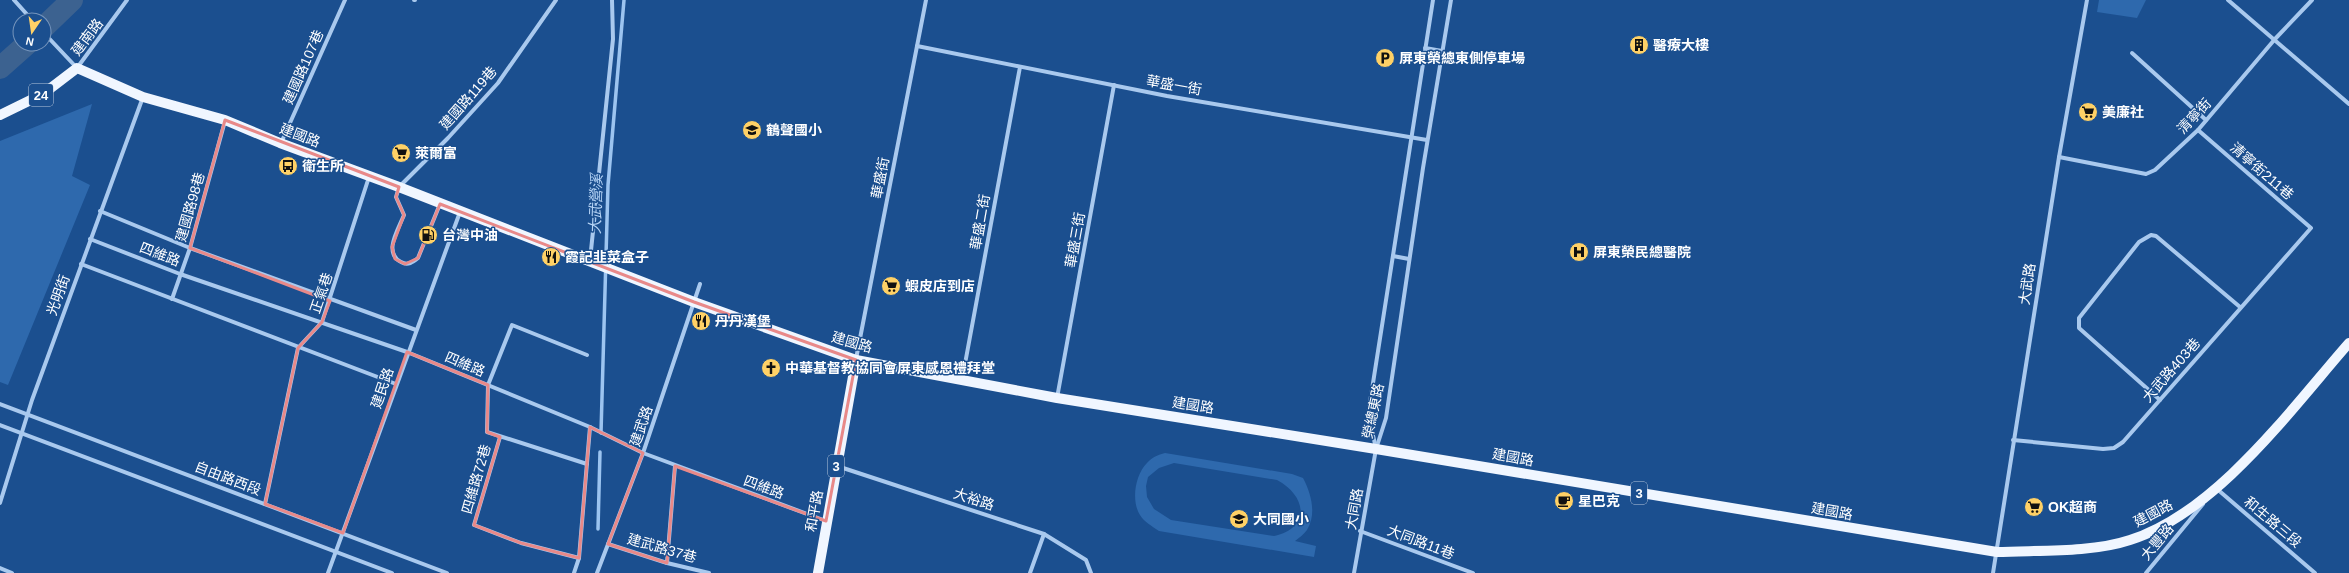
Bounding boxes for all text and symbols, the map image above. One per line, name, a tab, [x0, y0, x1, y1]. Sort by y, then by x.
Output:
north arrow	[12, 12, 52, 52]
street label: 建南路	[68, 15, 106, 59]
street label: 建國路107巷	[280, 27, 326, 107]
building icon: 醫療大樓	[1628, 34, 1650, 56]
text: N	[24, 35, 35, 48]
place label: 醫療大樓	[1653, 37, 1709, 53]
parking icon: 屏東榮總東側停車場	[1374, 47, 1396, 69]
place label: 屏東榮總東側停車場	[1399, 50, 1525, 66]
street label: 建國路119巷	[436, 63, 500, 133]
street label: 華盛一街	[1145, 72, 1203, 98]
road number: 24	[29, 84, 53, 106]
street label: 清寧街	[2174, 95, 2214, 137]
supermarket icon: 美廉社	[2077, 101, 2099, 123]
place label: 美廉社	[2102, 104, 2144, 120]
school or university icon: 鶴聲國小	[741, 119, 763, 141]
street label: 建國路	[278, 120, 322, 150]
place label: 鶴聲國小	[766, 122, 822, 138]
street label: 清寧街211巷	[2227, 139, 2297, 203]
supermarket icon: 萊爾富	[390, 142, 412, 164]
place label: 萊爾富	[415, 145, 457, 161]
bus stop icon: 衛生所	[277, 155, 299, 177]
street label: 華盛街	[868, 156, 892, 200]
place label: 衛生所	[302, 158, 344, 174]
street label: 建國路98巷	[172, 170, 208, 244]
water label: 大武營溪	[586, 172, 605, 234]
street label: 華盛二街	[967, 193, 993, 251]
street label: 華盛三街	[1062, 211, 1088, 269]
fuel station icon: 台灣中油	[417, 224, 439, 246]
place label: 台灣中油	[442, 227, 498, 243]
street label: 四維路	[138, 239, 182, 269]
hospital icon: 屏東榮民總醫院	[1568, 241, 1590, 263]
place label: 屏東榮民總醫院	[1593, 244, 1691, 260]
restaurant icon: 霞記韭菜盒子	[540, 246, 562, 268]
place label: 霞記韭菜盒子	[565, 249, 649, 265]
street label: 大武路	[2016, 262, 2038, 306]
street label: 正氣巷	[307, 271, 335, 315]
street label: 光明街	[43, 273, 73, 317]
supermarket icon: 蝦皮店到店	[880, 275, 902, 297]
place label: 蝦皮店到店	[905, 278, 975, 294]
restaurant icon: 丹丹漢堡	[690, 310, 712, 332]
place label: 丹丹漢堡	[715, 313, 771, 329]
street label: 建國路	[830, 329, 874, 355]
street label: 大武路403巷	[2139, 335, 2203, 405]
street label: 四維路	[443, 348, 487, 380]
church icon: 中華基督教協同會屏東感恩禮拜堂	[760, 357, 782, 379]
place label: 中華基督教協同會屏東感恩禮拜堂	[785, 360, 995, 376]
street label: 建民路	[368, 366, 396, 410]
street label: 榮總東路	[1359, 382, 1387, 440]
street label: 建國路	[1171, 394, 1215, 416]
street label: 建武路	[627, 404, 655, 448]
street label: 四維路72巷	[458, 442, 494, 516]
street label: 建國路	[1491, 445, 1535, 469]
road number: 3	[828, 455, 844, 477]
street label: 自由路西段	[192, 458, 264, 498]
street label: 四維路	[742, 472, 786, 502]
road number: 3	[1631, 482, 1647, 504]
street label: 大裕路	[952, 485, 996, 513]
street label: 大同路	[1342, 487, 1366, 531]
street label: 和平路	[802, 489, 826, 533]
cafe icon: 星巴克	[1553, 490, 1575, 512]
place label: 星巴克	[1578, 493, 1620, 509]
street label: 和生路三段	[2241, 493, 2305, 551]
supermarket icon: OK超商	[2023, 496, 2045, 518]
street label: 建國路	[2131, 496, 2175, 530]
street label: 建國路	[1810, 499, 1854, 523]
place label: OK超商	[2048, 499, 2097, 515]
school or university icon: 大同國小	[1228, 508, 1250, 530]
place label: 大同國小	[1253, 511, 1309, 527]
street label: 大豐路	[2137, 521, 2177, 563]
street label: 大同路11巷	[1385, 522, 1457, 562]
street label: 建武路37巷	[625, 530, 699, 566]

